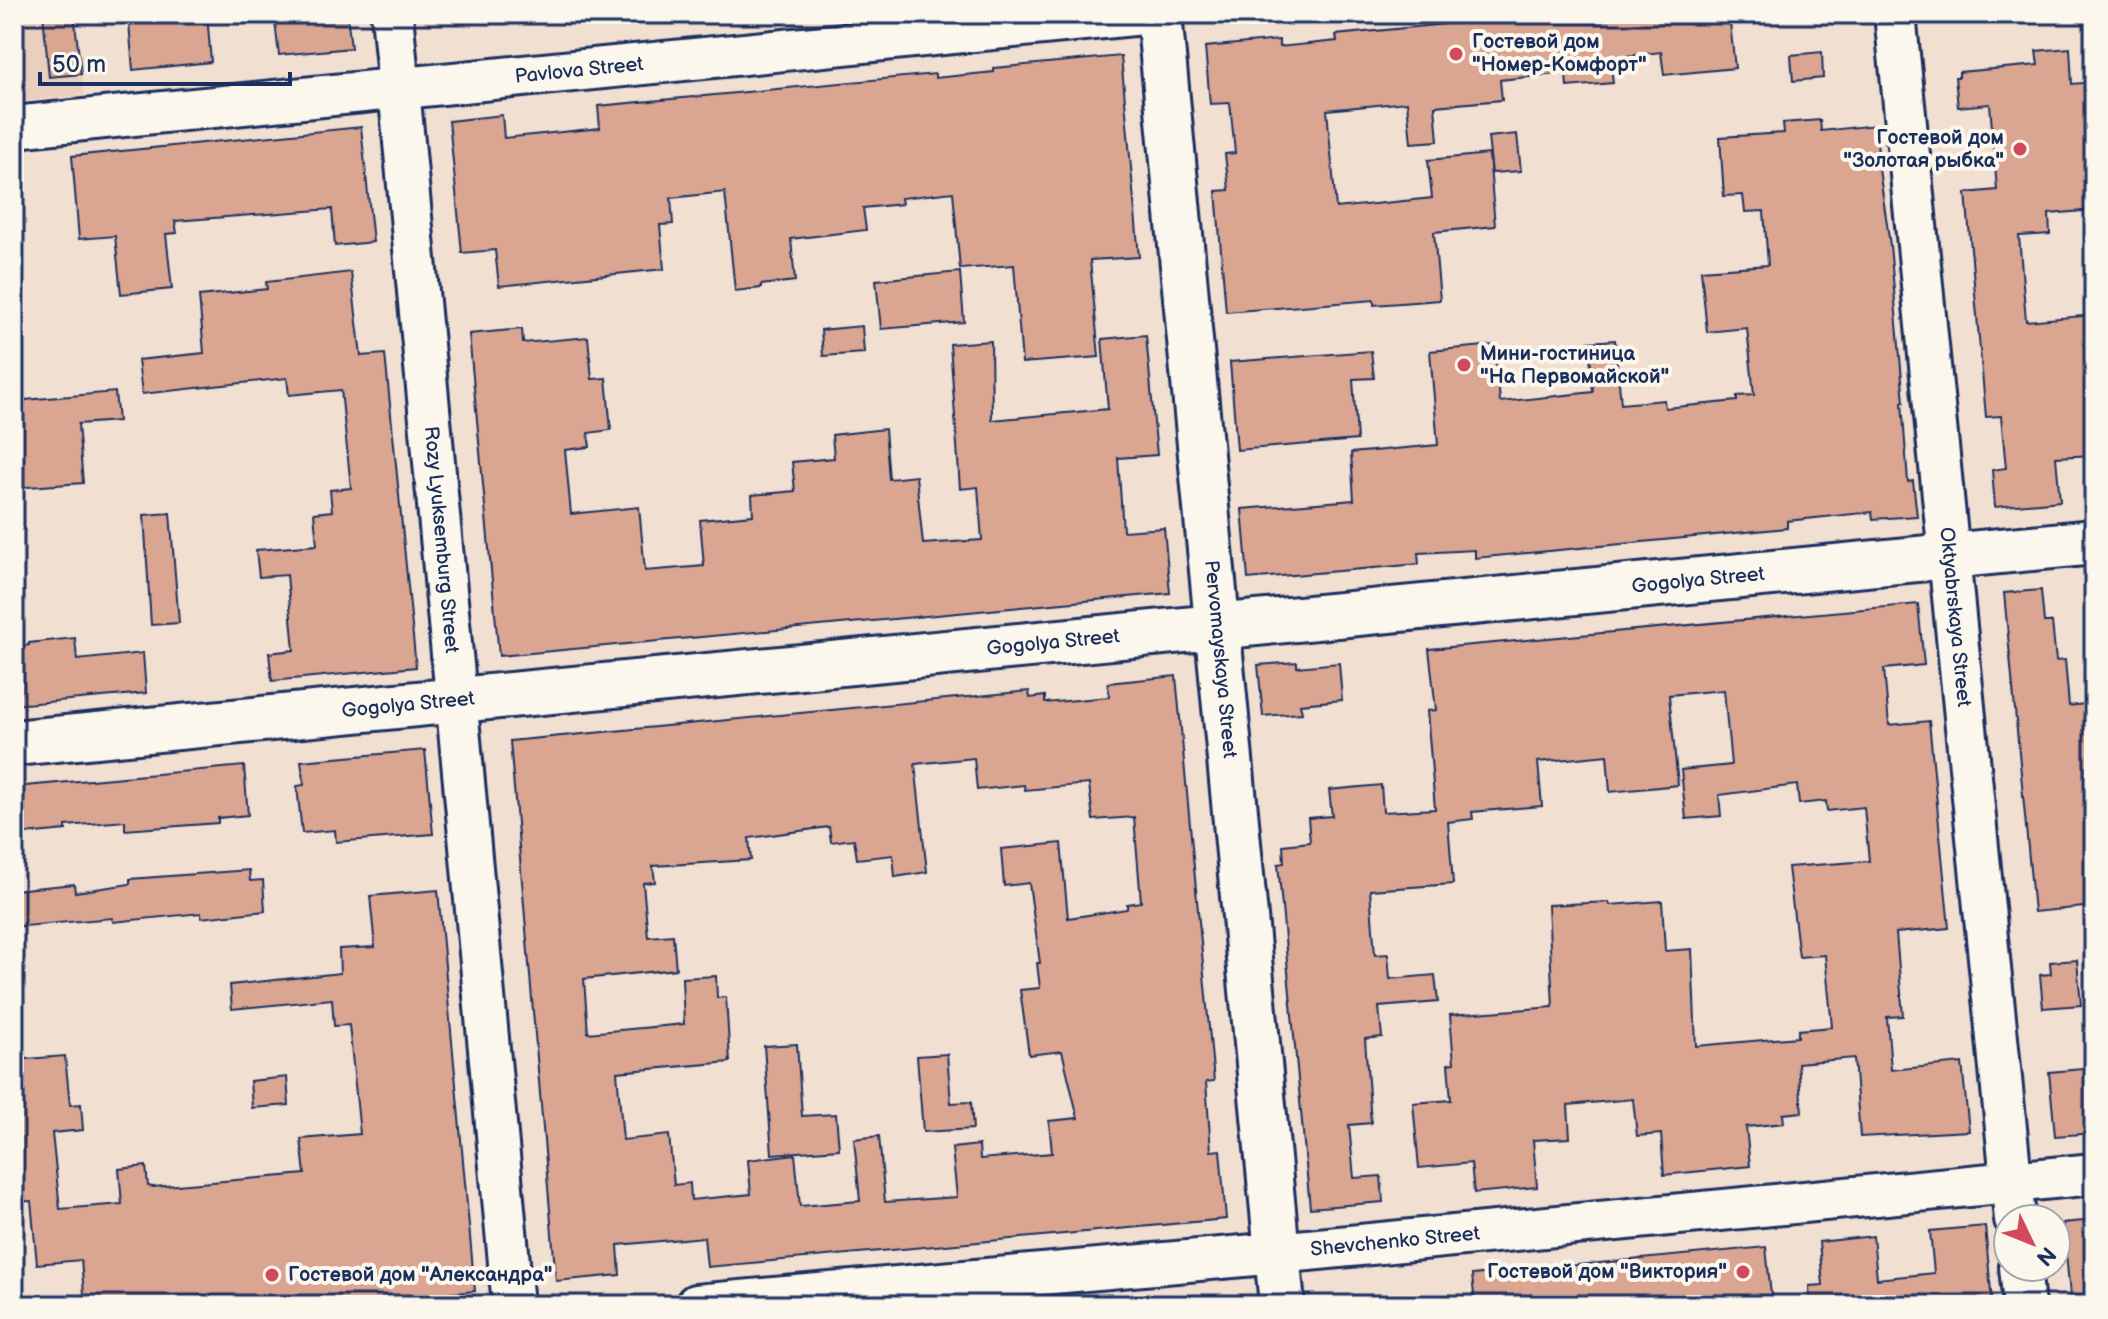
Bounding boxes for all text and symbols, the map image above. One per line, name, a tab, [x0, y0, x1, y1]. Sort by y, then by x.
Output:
place label: Гостевой дом "Номер-Комфорт"	[1472, 30, 1647, 77]
scale bar	[40, 36, 290, 86]
marker: Гостевой дом "Номер-Комфорт"	[1447, 45, 1465, 63]
text: 50 m	[52, 50, 106, 79]
street label: Pavlova Street	[514, 52, 645, 89]
place label: Гостевой дом "Золотая рыбка"	[1843, 126, 2004, 173]
marker: Гостевой дом "Золотая рыбка"	[2011, 140, 2029, 158]
place label: Мини-гостиница "На Первомайской"	[1480, 342, 1669, 389]
marker: Мини-гостиница "На Первомайской"	[1455, 356, 1473, 374]
street label: Rozy Lyuksemburg Street	[419, 425, 464, 654]
street label: Oktyabrskaya Street	[1934, 526, 1976, 708]
street label: Pervomayskaya Street	[1199, 559, 1242, 759]
street label: Gogolya Street	[1631, 562, 1766, 599]
street label: Gogolya Street	[986, 624, 1121, 661]
street label: Gogolya Street	[341, 687, 476, 723]
north arrow	[1992, 1203, 2072, 1283]
street label: Shevchenko Street	[1309, 1221, 1481, 1262]
text: N	[2030, 1240, 2061, 1271]
place label: Гостевой дом "Виктория"	[1487, 1260, 1727, 1284]
place label: Гостевой дом "Александра"	[288, 1263, 552, 1287]
marker: Гостевой дом "Виктория"	[1734, 1263, 1752, 1281]
marker: Гостевой дом "Александра"	[263, 1266, 281, 1284]

